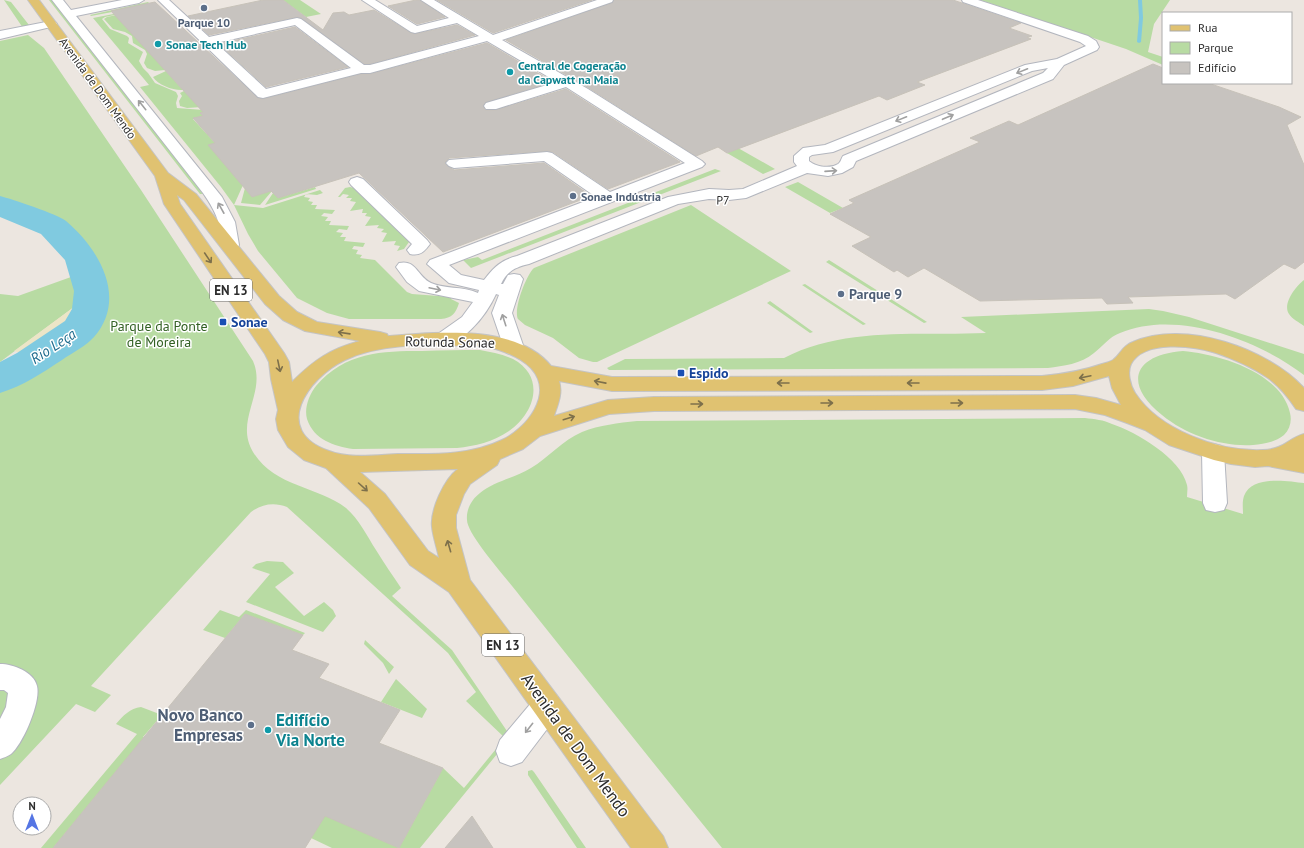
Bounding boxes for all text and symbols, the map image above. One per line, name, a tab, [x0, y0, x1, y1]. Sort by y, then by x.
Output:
marker: Parque 10	[199, 3, 209, 13]
legend	[1162, 12, 1292, 84]
place label: Parque 10	[178, 15, 230, 30]
text: Rua	[1198, 20, 1217, 35]
street label: Avenida de Dom Mendo	[56, 34, 140, 142]
place label: Sonae Tech Hub	[166, 37, 247, 52]
marker: Sonae Tech Hub	[153, 39, 163, 49]
text: Parque	[1198, 40, 1233, 55]
place label: Central de Cogeração da Capwatt na Maia	[518, 58, 627, 87]
text: Edifício	[1198, 60, 1236, 75]
marker: Central de Cogeração da Capwatt na Maia	[505, 67, 515, 77]
one-way arrow	[1017, 68, 1029, 75]
one-way arrow	[137, 100, 146, 111]
one-way arrow	[942, 113, 954, 120]
one-way arrow	[896, 116, 908, 124]
one-way arrow	[824, 167, 837, 174]
place label: Sonae Indústria	[581, 189, 661, 204]
marker: Sonae Indústria	[568, 191, 578, 201]
street label: P7	[716, 192, 730, 208]
one-way arrow	[217, 202, 224, 214]
one-way arrow	[204, 252, 212, 263]
road number: EN 13	[210, 279, 252, 301]
place label: Parque 9	[849, 285, 902, 303]
one-way arrow	[429, 286, 442, 294]
marker: Parque 9	[836, 289, 846, 299]
place label: Sonae	[231, 313, 268, 331]
one-way arrow	[500, 313, 507, 326]
park label: Parque da Ponte de Moreira	[110, 317, 208, 351]
marker: Sonae	[218, 317, 228, 327]
water label: Rio Leça	[27, 324, 80, 368]
one-way arrow	[338, 329, 351, 337]
street label: Rotunda Sonae	[405, 332, 495, 352]
one-way arrow	[275, 359, 283, 372]
place label: Espido	[689, 364, 729, 382]
marker: Espido	[676, 368, 686, 378]
one-way arrow	[1078, 374, 1091, 382]
one-way arrow	[594, 378, 607, 386]
one-way arrow	[777, 379, 790, 387]
one-way arrow	[907, 379, 920, 387]
one-way arrow	[820, 399, 833, 407]
one-way arrow	[950, 399, 963, 407]
one-way arrow	[690, 400, 703, 408]
one-way arrow	[562, 414, 575, 421]
one-way arrow	[358, 483, 368, 492]
one-way arrow	[445, 540, 452, 553]
road number: EN 13	[482, 634, 524, 656]
street label: Avenida de Dom Mendo	[516, 669, 636, 821]
place label: Novo Banco Empresas	[158, 704, 243, 746]
place label: Edifício Via Norte	[275, 709, 345, 751]
marker: Novo Banco Empresas	[246, 720, 256, 730]
one-way arrow	[525, 723, 534, 734]
marker: Edifício Via Norte	[263, 725, 273, 735]
north arrow	[12, 796, 52, 836]
text: N	[28, 799, 36, 813]

